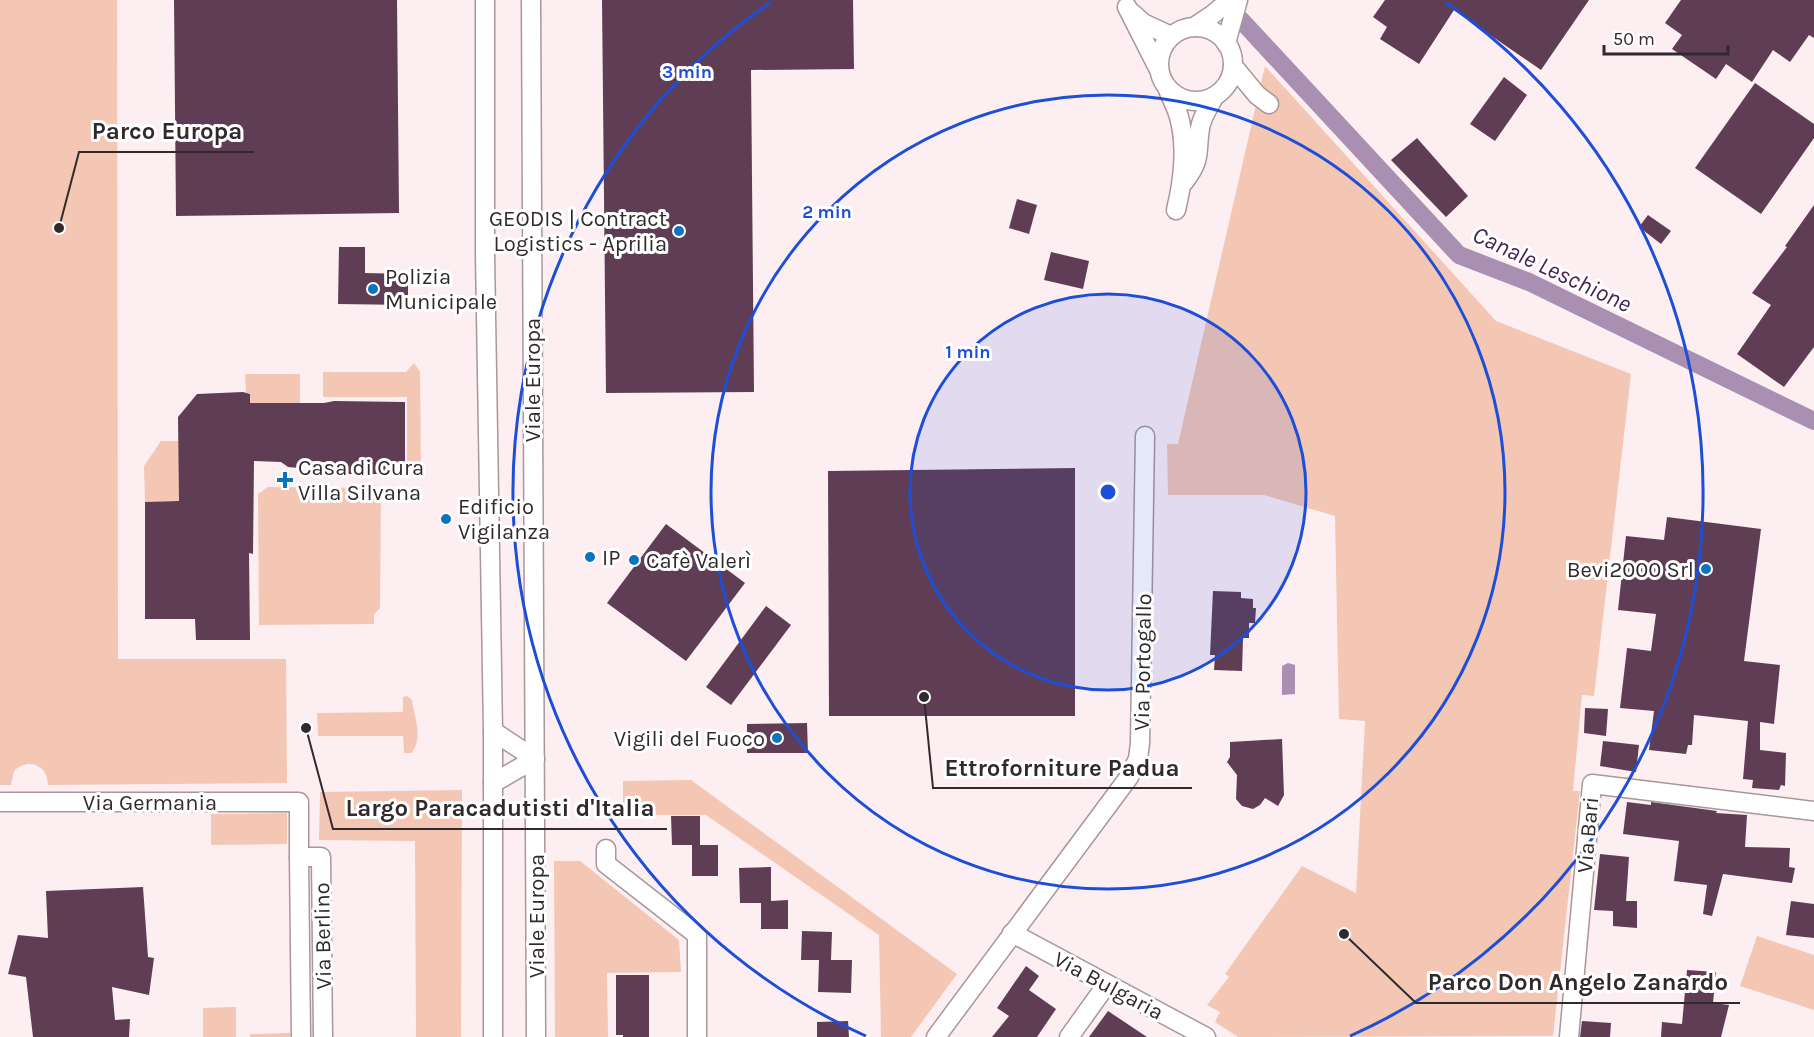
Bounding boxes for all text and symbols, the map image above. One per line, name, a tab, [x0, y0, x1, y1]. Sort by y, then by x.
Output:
scale bar	[1604, 18, 1728, 56]
text: 50 m	[1613, 28, 1655, 50]
text: 3 min	[662, 61, 712, 83]
callout: Parco Europa	[79, 110, 254, 152]
text: Parco Europa	[92, 117, 242, 145]
text: 2 min	[802, 201, 852, 223]
place label: GEODIS | Contract Logistics - Aprilia	[489, 206, 667, 257]
water label: Canale Leschione	[1468, 220, 1636, 318]
marker: GEODIS | Contract Logistics - Aprilia	[672, 224, 686, 238]
place label: Polizia Municipale	[385, 264, 497, 315]
marker: Polizia Municipale	[366, 282, 380, 296]
street label: Viale Europa	[520, 318, 546, 442]
text: 1 min	[945, 341, 991, 363]
place label: Casa di Cura Villa Silvana	[298, 455, 424, 506]
marker: Casa di Cura Villa Silvana	[276, 471, 294, 489]
centre of rings	[1098, 482, 1118, 502]
place label: Edificio Vigilanza	[458, 494, 550, 545]
marker: Edificio Vigilanza	[439, 512, 453, 526]
place label: IP	[602, 545, 620, 571]
place label: Cafè Valerì	[646, 548, 751, 574]
marker: IP	[583, 550, 597, 564]
marker: Cafè Valerì	[627, 553, 641, 567]
place label: Bevi2000 Srl	[1567, 557, 1694, 583]
marker: Bevi2000 Srl	[1699, 562, 1713, 576]
street label: Via Portogallo	[1129, 593, 1157, 731]
place label: Vigili del Fuoco	[614, 726, 765, 752]
marker: Vigili del Fuoco	[770, 731, 784, 745]
callout: Ettroforniture Padua	[933, 746, 1192, 788]
text: Ettroforniture Padua	[944, 754, 1180, 782]
callout: Largo Paracadutisti d'Italia	[333, 787, 667, 829]
street label: Via Germania	[83, 790, 217, 816]
text: Largo Paracadutisti d'Italia	[345, 794, 655, 822]
street label: Via Bari	[1572, 796, 1604, 874]
street label: Viale Europa	[524, 854, 550, 978]
street label: Via Berlino	[309, 882, 337, 990]
street label: Via Bulgaria	[1049, 946, 1168, 1026]
callout: Parco Don Angelo Zanardo	[1416, 961, 1740, 1003]
text: Parco Don Angelo Zanardo	[1428, 968, 1728, 996]

